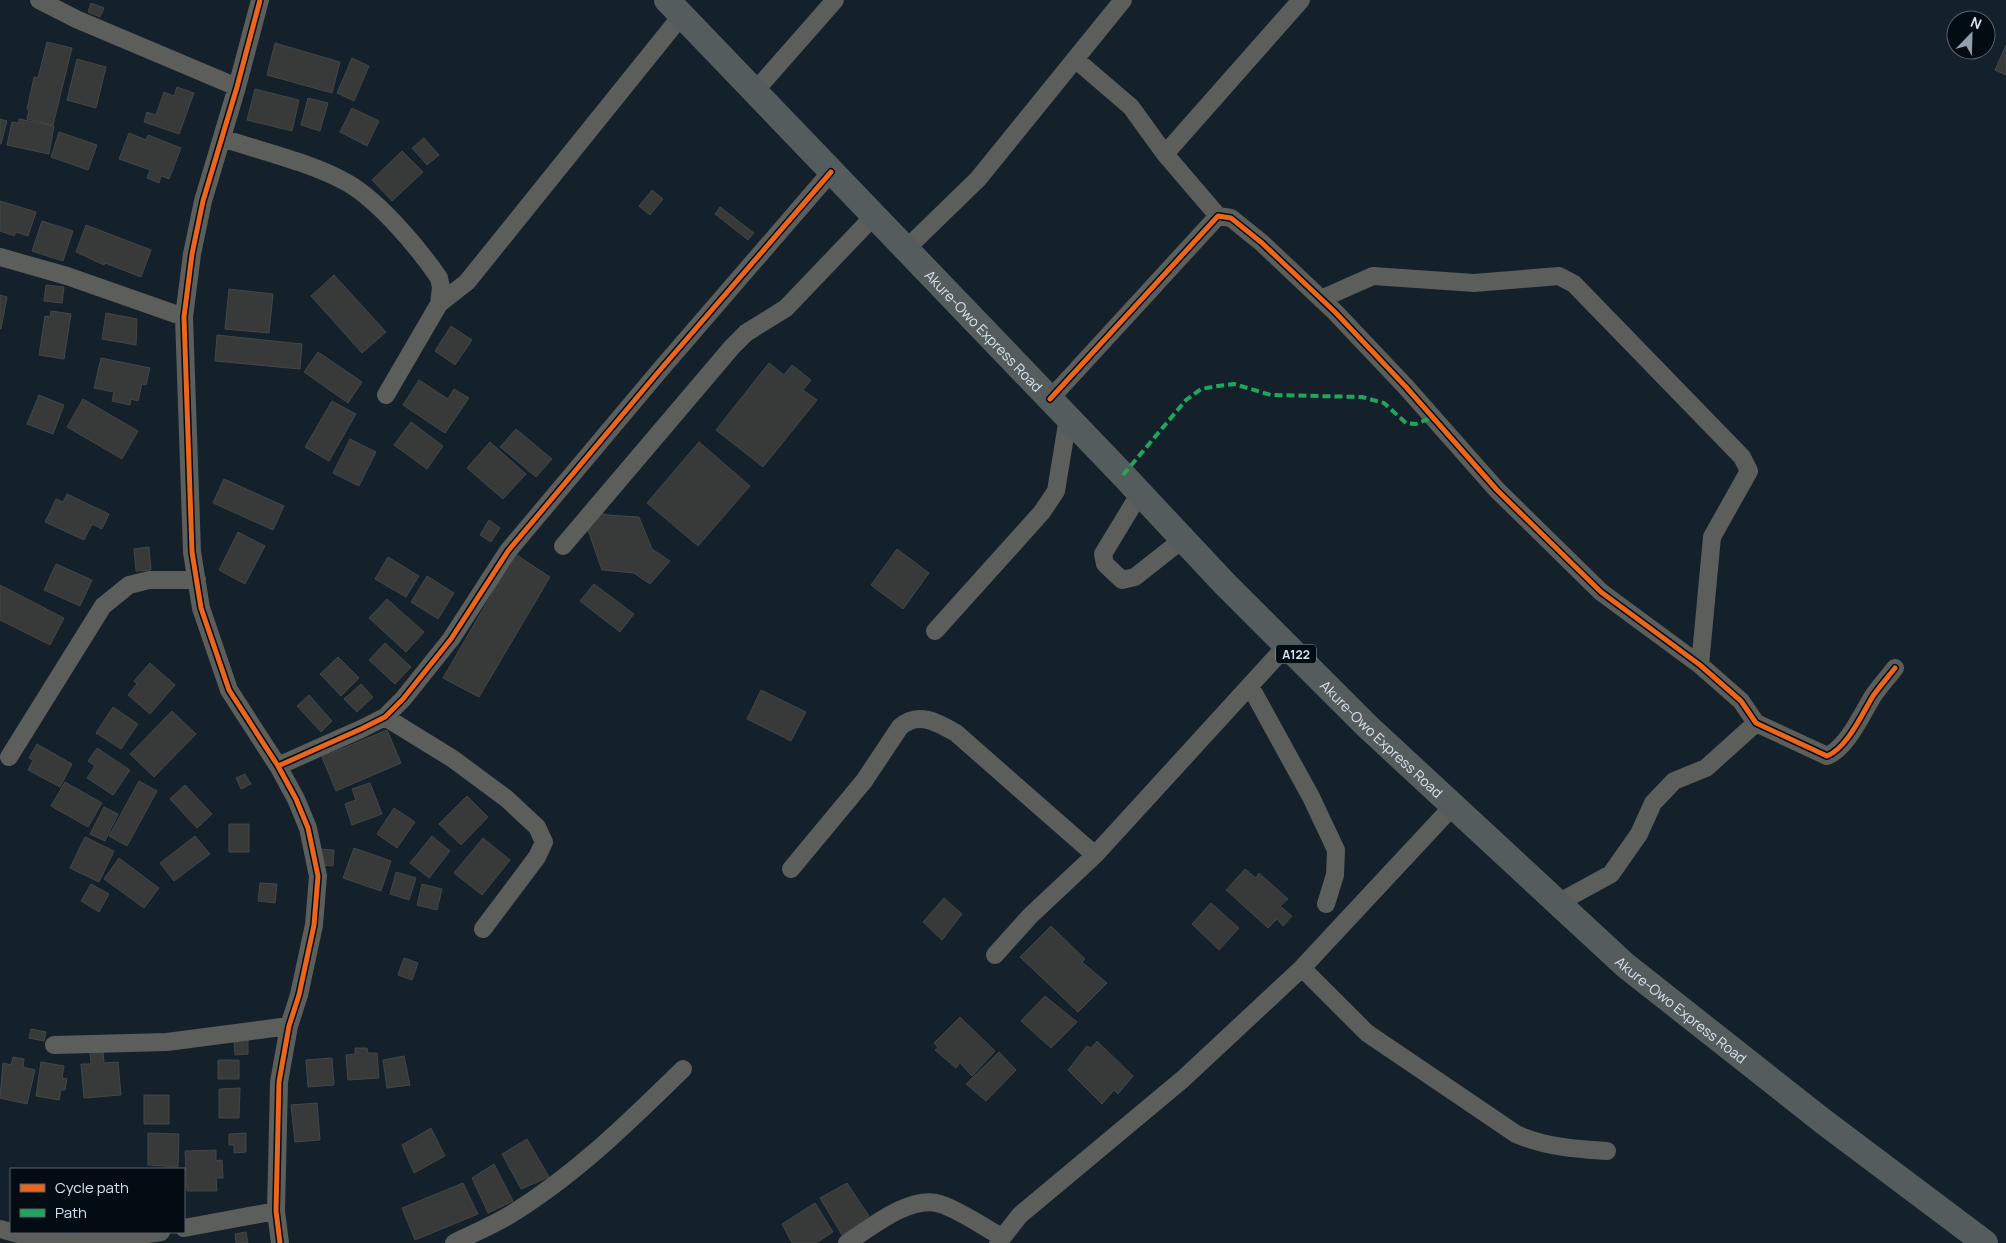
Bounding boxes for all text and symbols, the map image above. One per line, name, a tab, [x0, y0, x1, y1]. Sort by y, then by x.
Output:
north arrow	[1946, 10, 1996, 60]
text: N	[1968, 12, 1985, 33]
street label: Akure-Owo Express Road	[921, 265, 1047, 396]
road number: A122	[1276, 644, 1316, 664]
street label: Akure-Owo Express Road	[1317, 676, 1447, 801]
street label: Akure-Owo Express Road	[1612, 952, 1751, 1067]
legend	[10, 1168, 185, 1233]
text: Cycle path	[55, 1177, 129, 1198]
text: Path	[55, 1202, 87, 1223]

